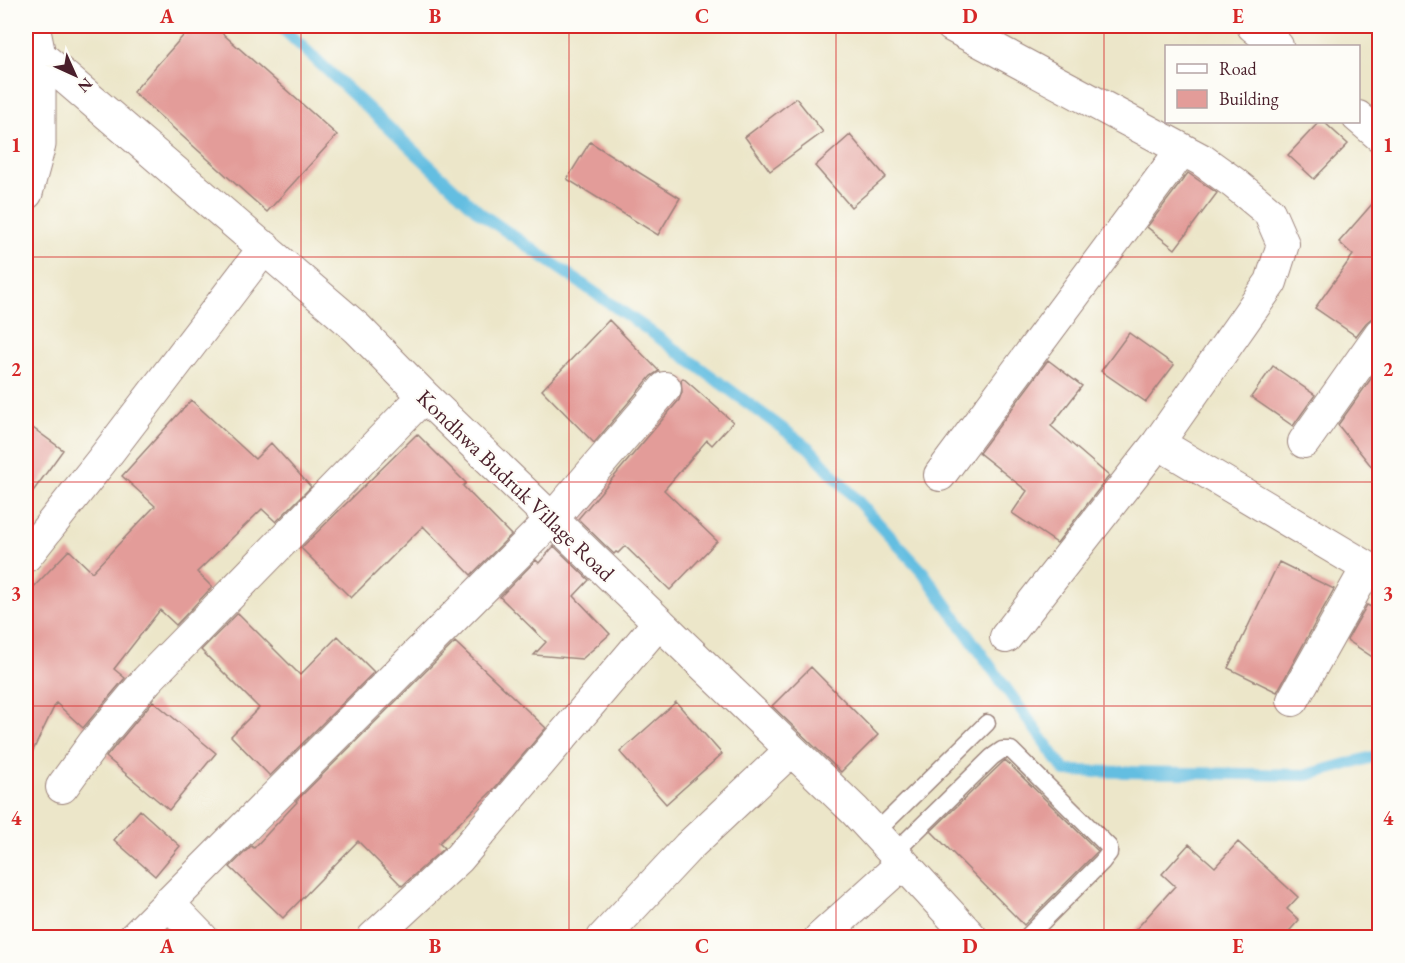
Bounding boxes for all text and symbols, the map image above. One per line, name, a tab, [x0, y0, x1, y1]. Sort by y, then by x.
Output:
text: A	[159, 3, 175, 29]
text: B	[429, 3, 441, 29]
text: C	[695, 3, 709, 29]
text: D	[962, 3, 978, 29]
text: E	[1232, 3, 1244, 29]
north arrow	[45, 45, 105, 105]
legend	[1165, 45, 1360, 123]
text: Road	[1219, 57, 1258, 80]
text: N	[73, 73, 97, 97]
text: Building	[1219, 87, 1279, 110]
text: 1	[11, 132, 21, 158]
text: 1	[1383, 132, 1393, 158]
text: 2	[11, 356, 22, 382]
text: 2	[1383, 356, 1394, 382]
street label: Kondhwa Budruk Village Road	[411, 383, 621, 588]
text: 3	[11, 580, 21, 606]
text: 3	[1383, 580, 1393, 606]
text: 4	[11, 805, 22, 831]
text: 4	[1383, 805, 1394, 831]
text: A	[159, 933, 175, 959]
text: B	[429, 933, 441, 959]
text: C	[695, 933, 709, 959]
text: D	[962, 933, 978, 959]
text: E	[1232, 933, 1244, 959]

